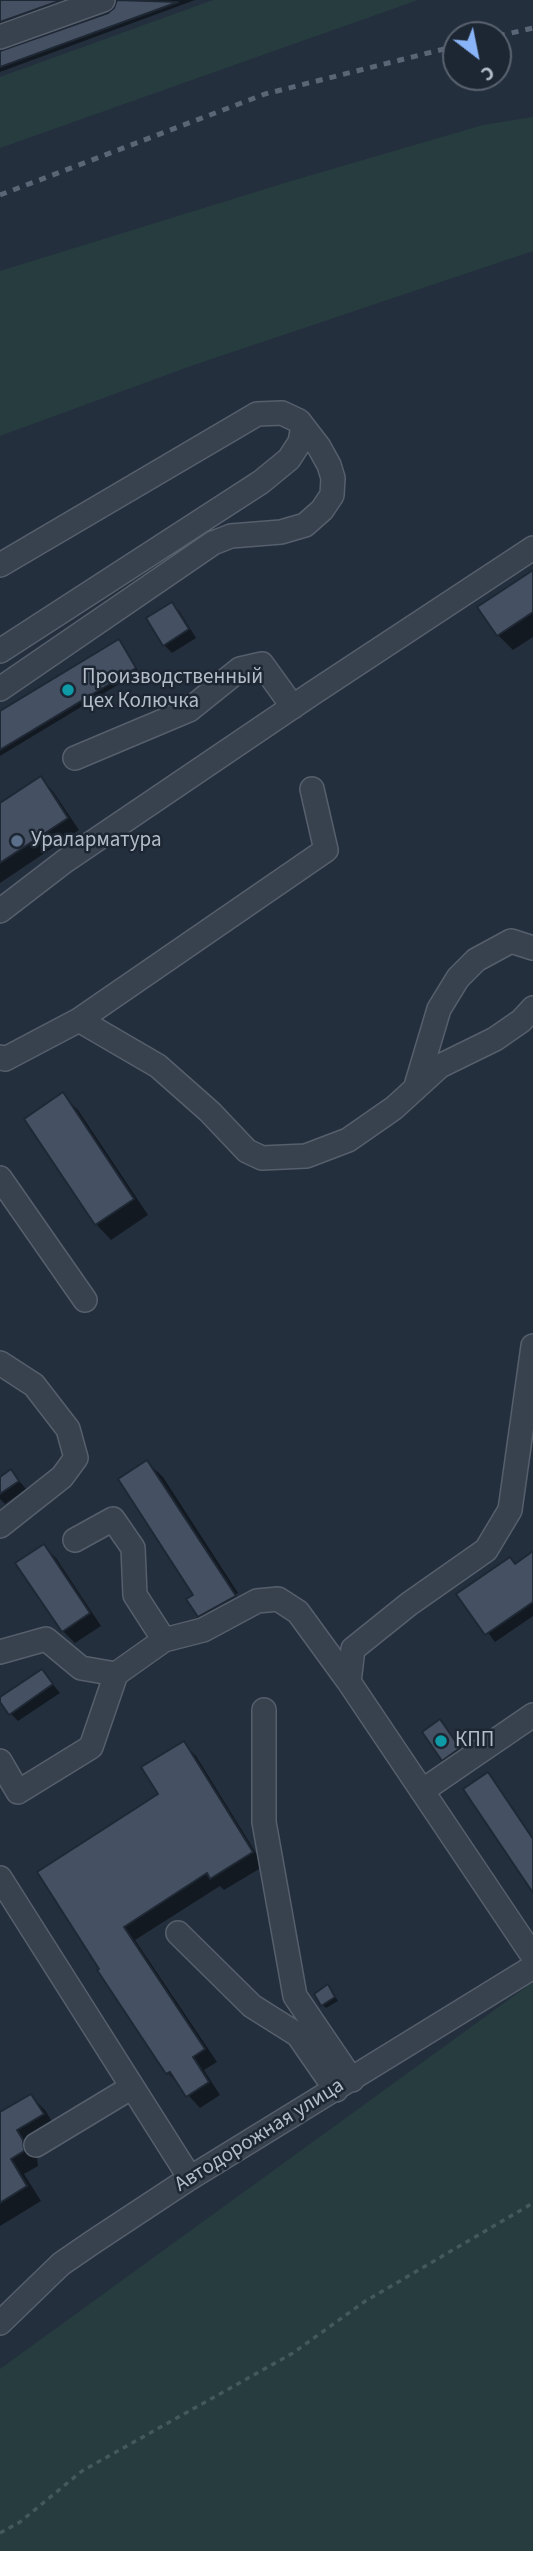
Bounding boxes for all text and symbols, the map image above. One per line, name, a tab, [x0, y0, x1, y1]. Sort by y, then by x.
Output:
north arrow	[442, 21, 512, 91]
text: С	[475, 58, 499, 87]
place label: Производственный цех Колючка	[82, 665, 263, 715]
marker: Производственный цех Колючка	[60, 682, 76, 698]
place label: Ураларматура	[31, 828, 162, 854]
marker: Ураларматура	[9, 833, 25, 849]
place label: КПП	[455, 1728, 494, 1754]
marker: КПП	[433, 1733, 449, 1749]
street label: Автодорожная улица	[171, 2074, 349, 2198]

